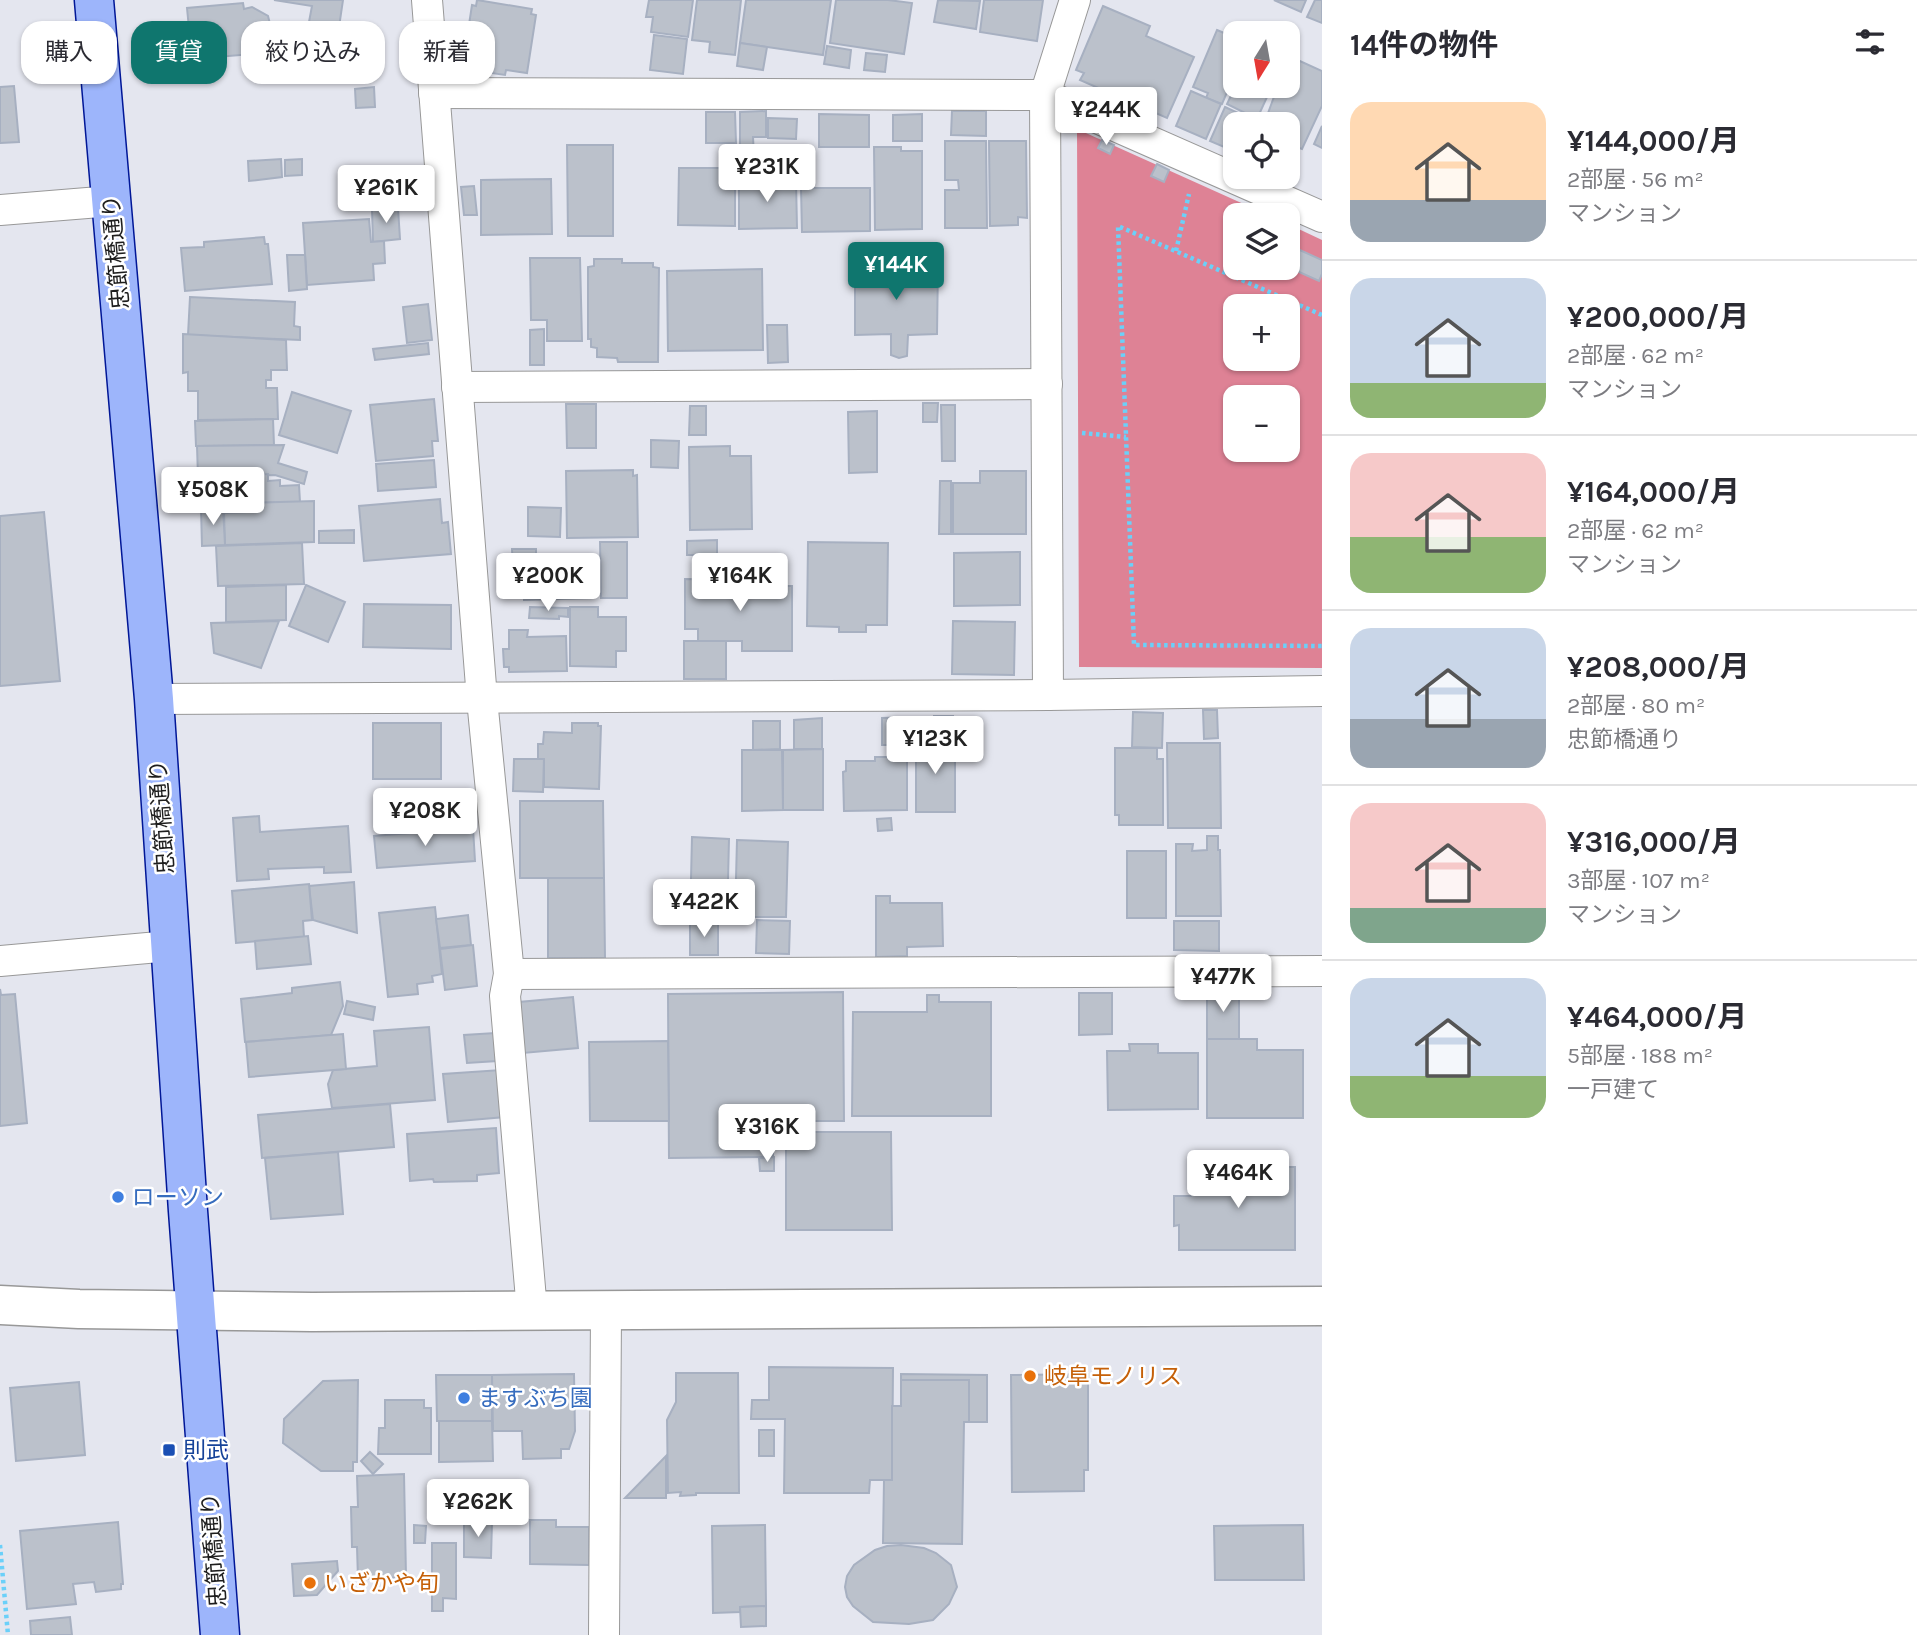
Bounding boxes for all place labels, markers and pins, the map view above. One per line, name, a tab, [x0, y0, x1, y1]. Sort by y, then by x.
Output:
pin: ¥244K	[1057, 88, 1155, 147]
pin: ¥231K	[718, 144, 816, 204]
pin: ¥261K	[337, 166, 435, 225]
pin: ¥144K	[847, 243, 945, 302]
pin: ¥508K	[164, 468, 262, 527]
pin: ¥200K	[499, 554, 597, 613]
pin: ¥164K	[691, 554, 789, 613]
pin: ¥123K	[886, 716, 984, 776]
pin: ¥208K	[376, 788, 474, 848]
pin: ¥422K	[655, 880, 753, 939]
pin: ¥477K	[1174, 954, 1272, 1014]
pin: ¥316K	[718, 1104, 816, 1164]
pin: ¥464K	[1189, 1150, 1287, 1210]
place label: ローソン	[132, 1184, 224, 1211]
marker: ローソン	[110, 1189, 126, 1205]
place label: 岐阜モノリス	[1044, 1363, 1182, 1390]
marker: 岐阜モノリス	[1022, 1368, 1038, 1384]
place label: ますぶち園	[478, 1385, 593, 1412]
marker: ますぶち園	[456, 1390, 472, 1406]
place label: 則武	[183, 1437, 229, 1464]
marker: 則武	[161, 1442, 177, 1458]
pin: ¥262K	[429, 1480, 527, 1539]
place label: いざかや旬	[324, 1570, 439, 1597]
marker: いざかや旬	[302, 1575, 318, 1591]

